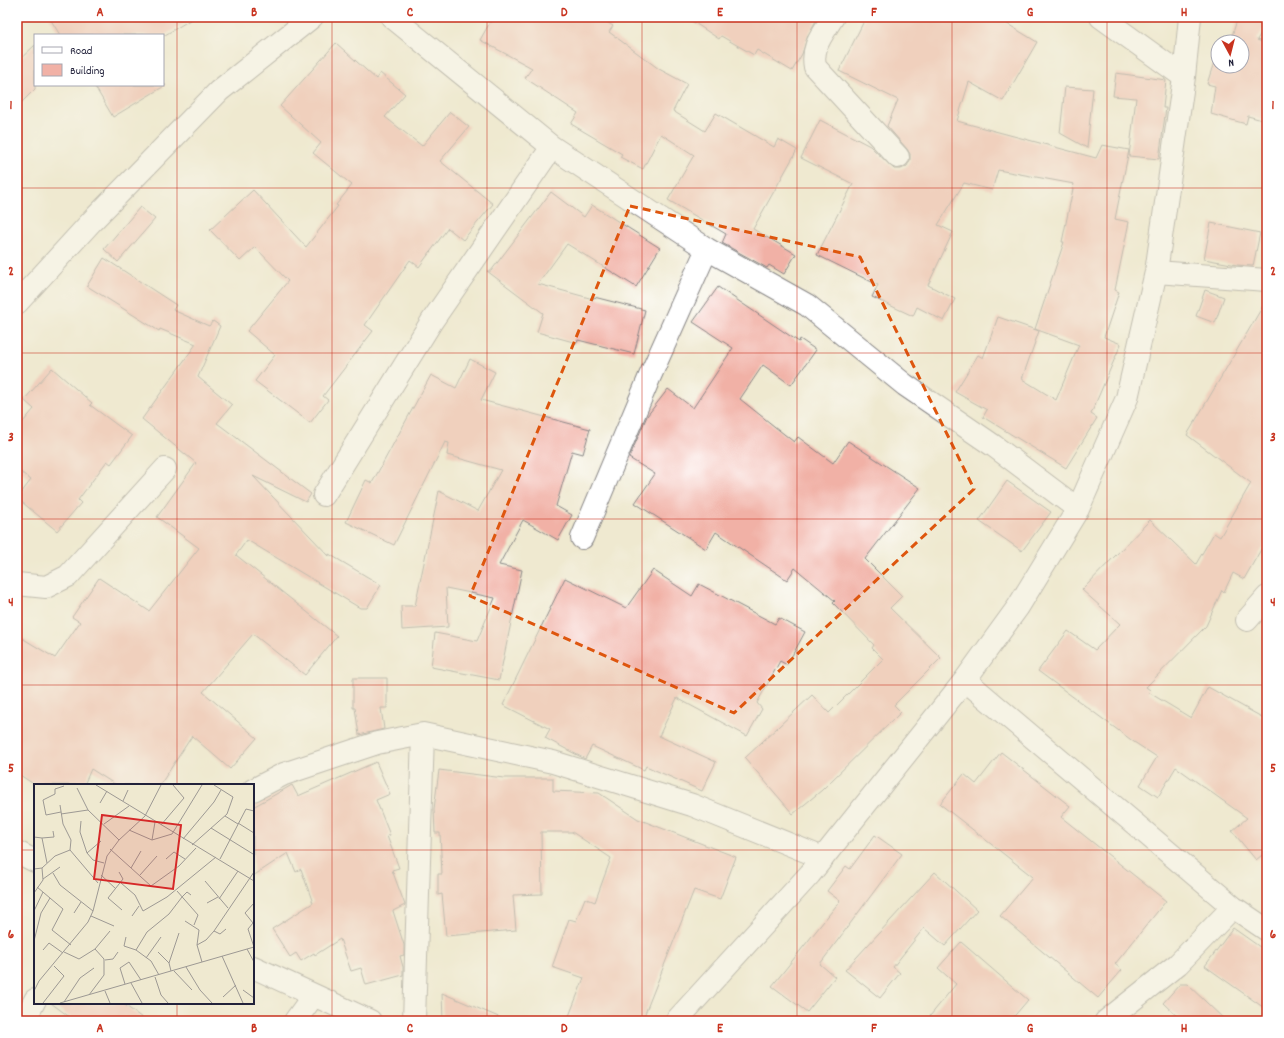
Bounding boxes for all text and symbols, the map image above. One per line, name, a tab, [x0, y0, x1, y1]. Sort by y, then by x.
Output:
text: A	[96, 4, 104, 23]
text: B	[251, 4, 257, 23]
text: C	[407, 4, 414, 23]
text: D	[561, 4, 568, 23]
text: E	[717, 4, 724, 23]
text: F	[871, 4, 877, 23]
text: G	[1027, 4, 1034, 23]
text: H	[1181, 4, 1188, 23]
legend	[34, 34, 164, 86]
north arrow	[1210, 34, 1250, 74]
text: Road	[70, 43, 92, 60]
text: N	[1227, 54, 1235, 70]
text: Building	[70, 63, 105, 80]
text: 1	[10, 97, 13, 116]
text: 1	[1272, 97, 1275, 116]
text: 2	[8, 263, 14, 282]
text: 2	[1270, 263, 1276, 282]
text: 3	[8, 429, 14, 448]
text: 3	[1270, 429, 1276, 448]
text: 4	[8, 594, 14, 613]
text: 4	[1270, 594, 1276, 613]
text: 5	[8, 760, 14, 779]
text: 5	[1270, 760, 1276, 779]
inset map	[34, 784, 254, 1004]
text: 6	[8, 926, 15, 945]
text: 6	[1270, 926, 1277, 945]
text: A	[96, 1020, 104, 1038]
text: B	[251, 1020, 257, 1038]
text: C	[407, 1020, 414, 1038]
text: D	[561, 1020, 568, 1038]
text: E	[717, 1020, 724, 1038]
text: F	[871, 1020, 877, 1038]
text: G	[1027, 1020, 1034, 1038]
text: H	[1181, 1020, 1188, 1038]

